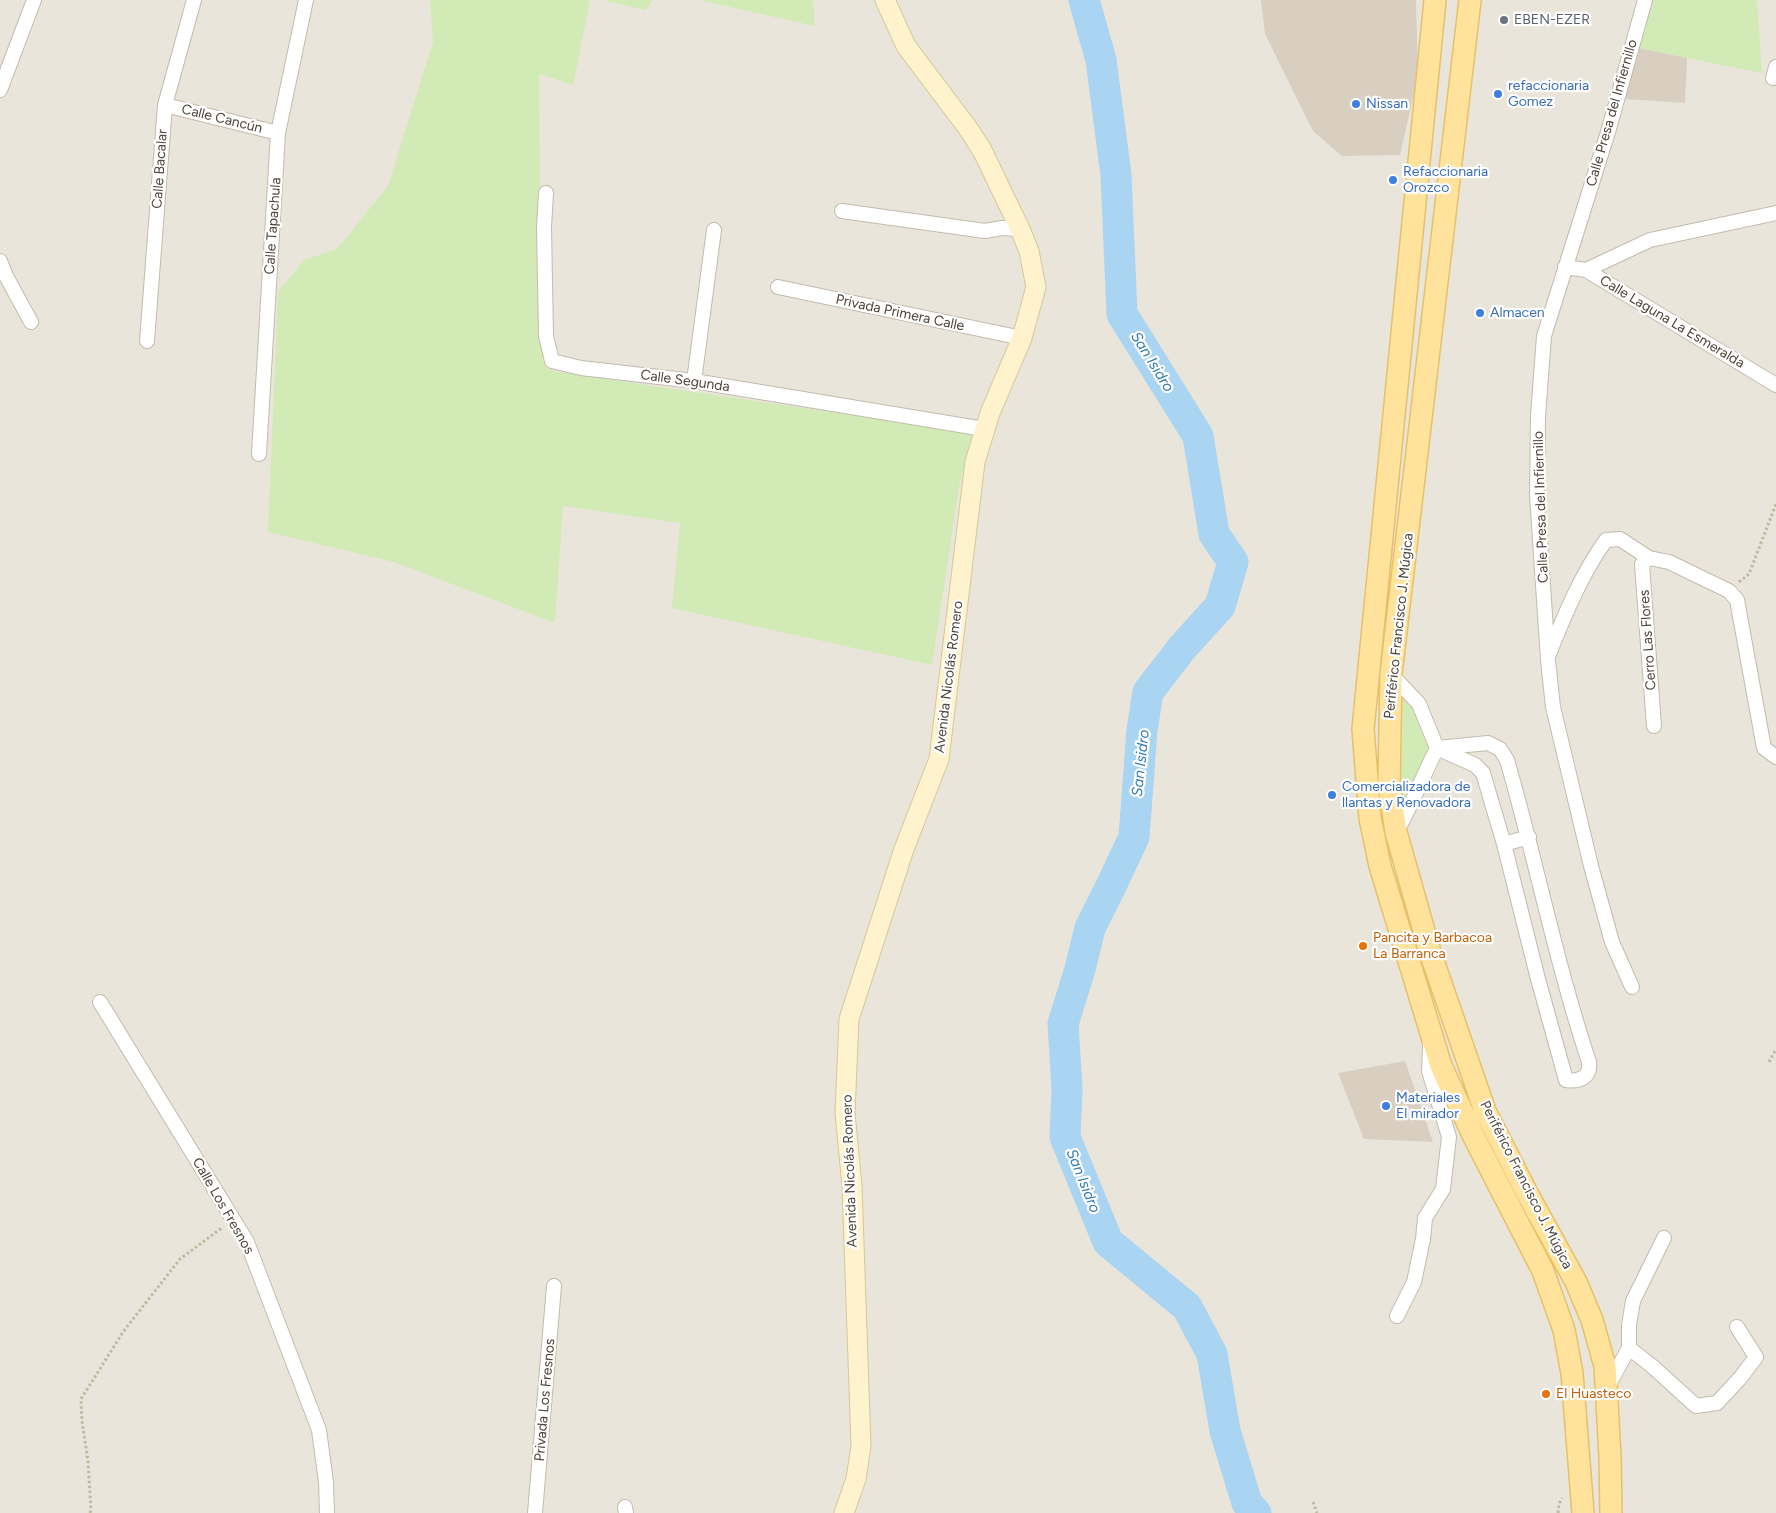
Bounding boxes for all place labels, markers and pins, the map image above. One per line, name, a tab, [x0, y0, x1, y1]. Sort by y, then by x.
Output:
place label: EBEN-EZER	[1514, 12, 1590, 28]
marker: EBEN-EZER	[1498, 14, 1510, 26]
place label: refaccionaria Gomez	[1508, 78, 1589, 110]
marker: refaccionaria Gomez	[1492, 88, 1504, 100]
place label: Nissan	[1366, 96, 1408, 112]
marker: Nissan	[1350, 98, 1362, 110]
place label: Refaccionaria Orozco	[1403, 164, 1488, 196]
marker: Refaccionaria Orozco	[1387, 174, 1399, 186]
place label: Almacen	[1490, 305, 1545, 321]
marker: Almacen	[1474, 307, 1486, 319]
place label: Comercializadora de llantas y Renovadora	[1342, 779, 1471, 812]
marker: Comercializadora de llantas y Renovadora	[1326, 789, 1338, 801]
place label: Pancita y Barbacoa La Barranca	[1373, 930, 1492, 962]
marker: Pancita y Barbacoa La Barranca	[1357, 940, 1369, 952]
place label: Materiales El mirador	[1396, 1090, 1460, 1122]
marker: Materiales El mirador	[1380, 1100, 1392, 1112]
place label: El Huasteco	[1556, 1386, 1631, 1402]
marker: El Huasteco	[1540, 1388, 1552, 1400]

